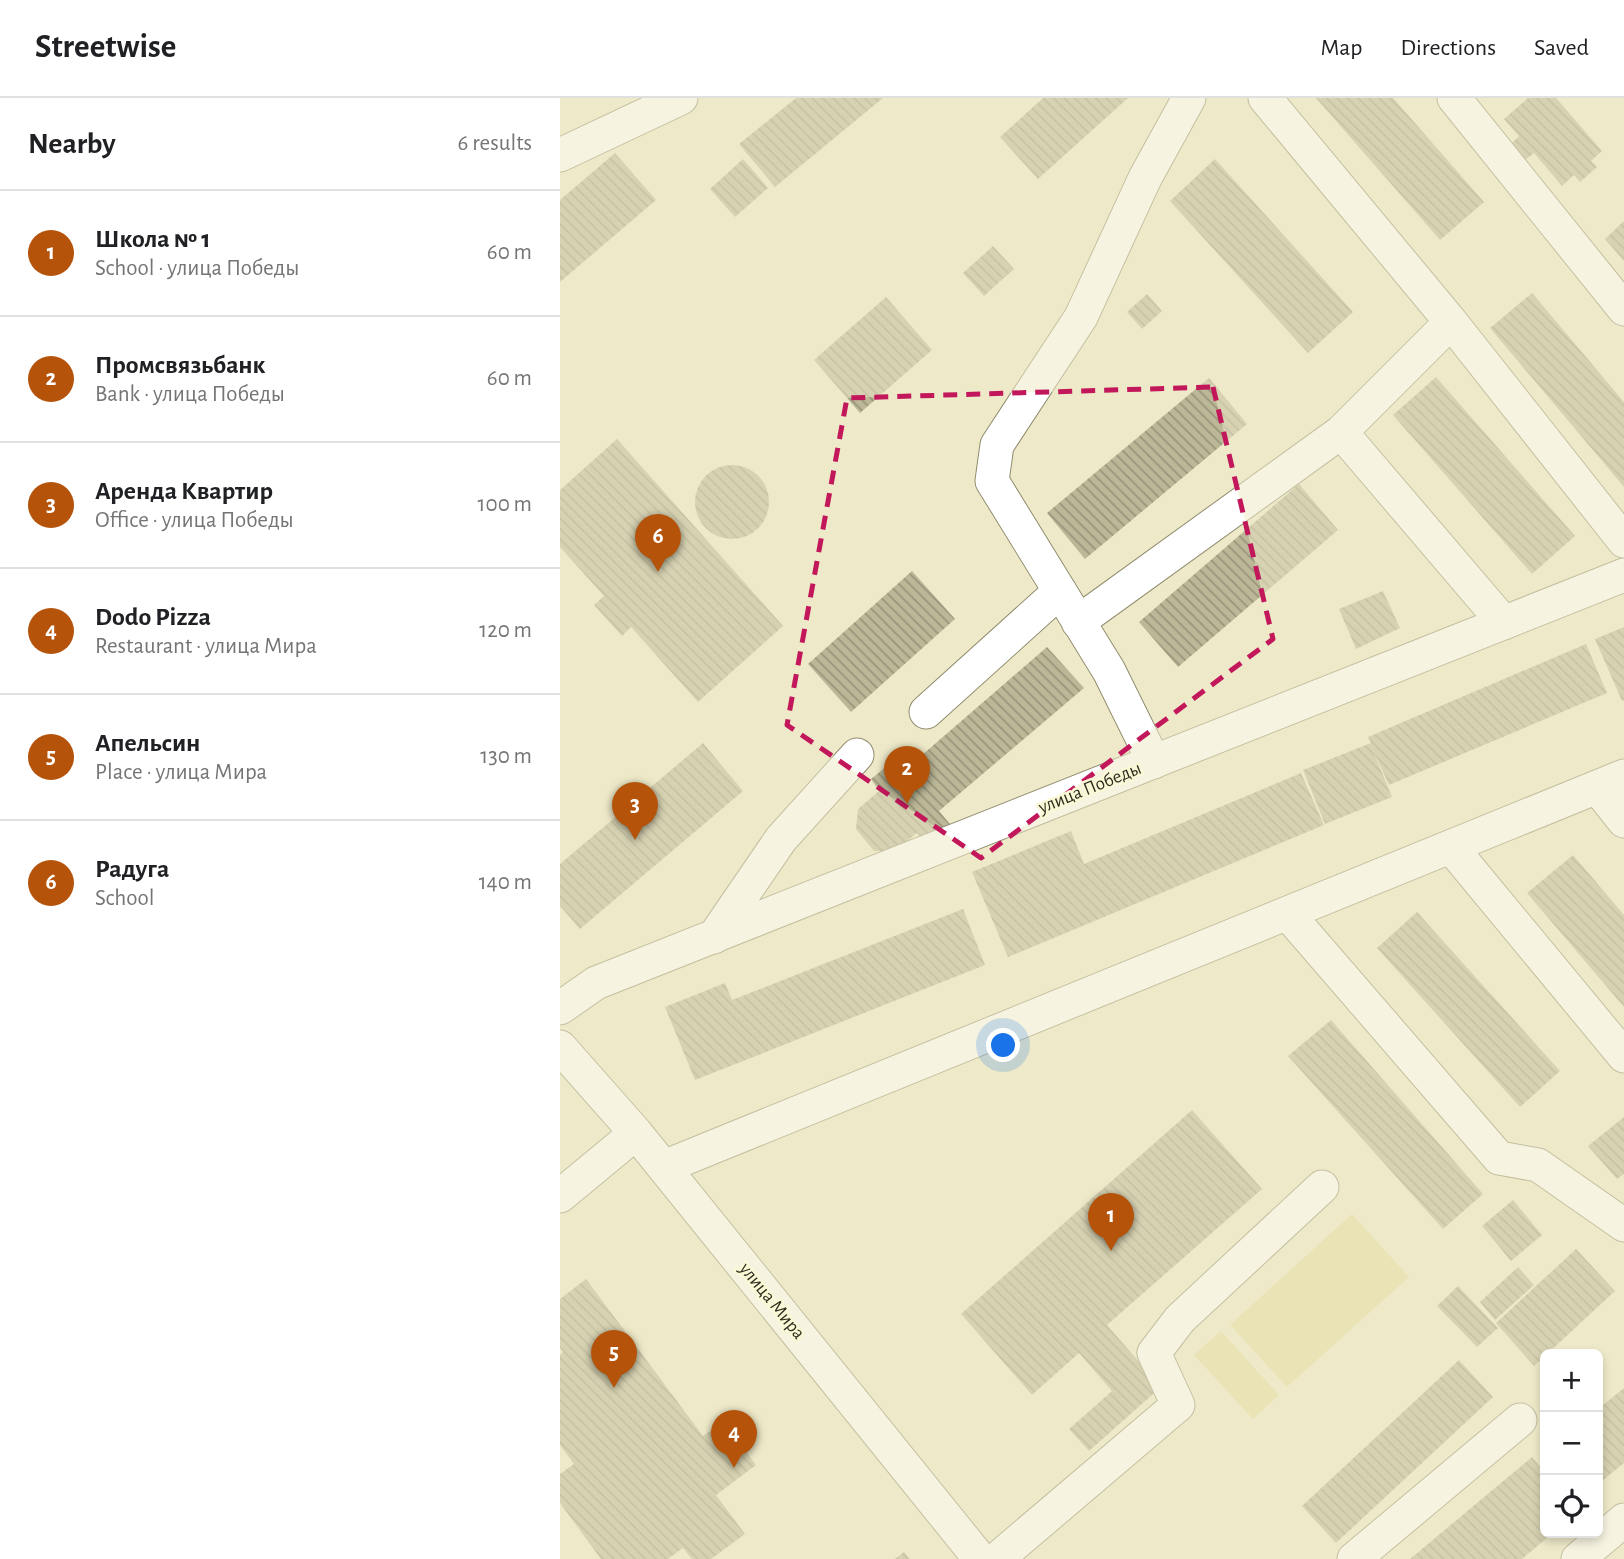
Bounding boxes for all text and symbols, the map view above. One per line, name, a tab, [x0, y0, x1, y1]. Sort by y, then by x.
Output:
text: Streetwise	[35, 31, 176, 64]
text: Map	[1320, 36, 1362, 60]
text: Directions	[1400, 36, 1496, 60]
text: Saved	[1534, 36, 1589, 60]
text: Nearby	[28, 129, 116, 159]
text: 6 results	[458, 132, 532, 155]
text: Школа № 1	[95, 226, 211, 252]
text: 1	[47, 241, 55, 264]
text: 60 m	[487, 241, 532, 264]
text: School · улица Победы	[95, 257, 299, 280]
text: Промсвязьбанк	[95, 352, 265, 378]
text: 2	[46, 367, 56, 390]
text: 60 m	[487, 367, 532, 390]
text: Bank · улица Победы	[95, 383, 285, 406]
text: Аренда Квартир	[95, 478, 273, 504]
text: 3	[46, 493, 56, 516]
text: 100 m	[478, 493, 532, 516]
text: Office · улица Победы	[95, 509, 294, 532]
pin: 6	[635, 514, 681, 572]
text: Dodo Pizza	[95, 604, 211, 630]
text: 4	[45, 619, 57, 642]
text: 120 m	[479, 619, 532, 642]
text: Restaurant · улица Мира	[95, 635, 317, 658]
text: Апельсин	[95, 730, 200, 756]
text: 5	[46, 745, 56, 768]
text: 130 m	[480, 745, 532, 768]
pin: 2	[884, 746, 930, 804]
street label: улица Победы	[1035, 759, 1144, 818]
text: Place · улица Мира	[95, 761, 267, 784]
pin: 3	[612, 782, 658, 840]
text: Радуга	[95, 856, 169, 882]
text: 6	[45, 871, 57, 894]
text: 140 m	[479, 871, 532, 894]
text: School	[95, 887, 154, 910]
your location	[986, 1028, 1020, 1062]
pin: 1	[1088, 1193, 1134, 1251]
street label: улица Мира	[735, 1258, 809, 1343]
pin: 5	[591, 1330, 637, 1388]
map controls	[1540, 1349, 1603, 1538]
button: +	[1540, 1349, 1603, 1412]
pin: 4	[711, 1410, 757, 1468]
button: −	[1540, 1412, 1603, 1475]
button: locate	[1540, 1475, 1603, 1538]

